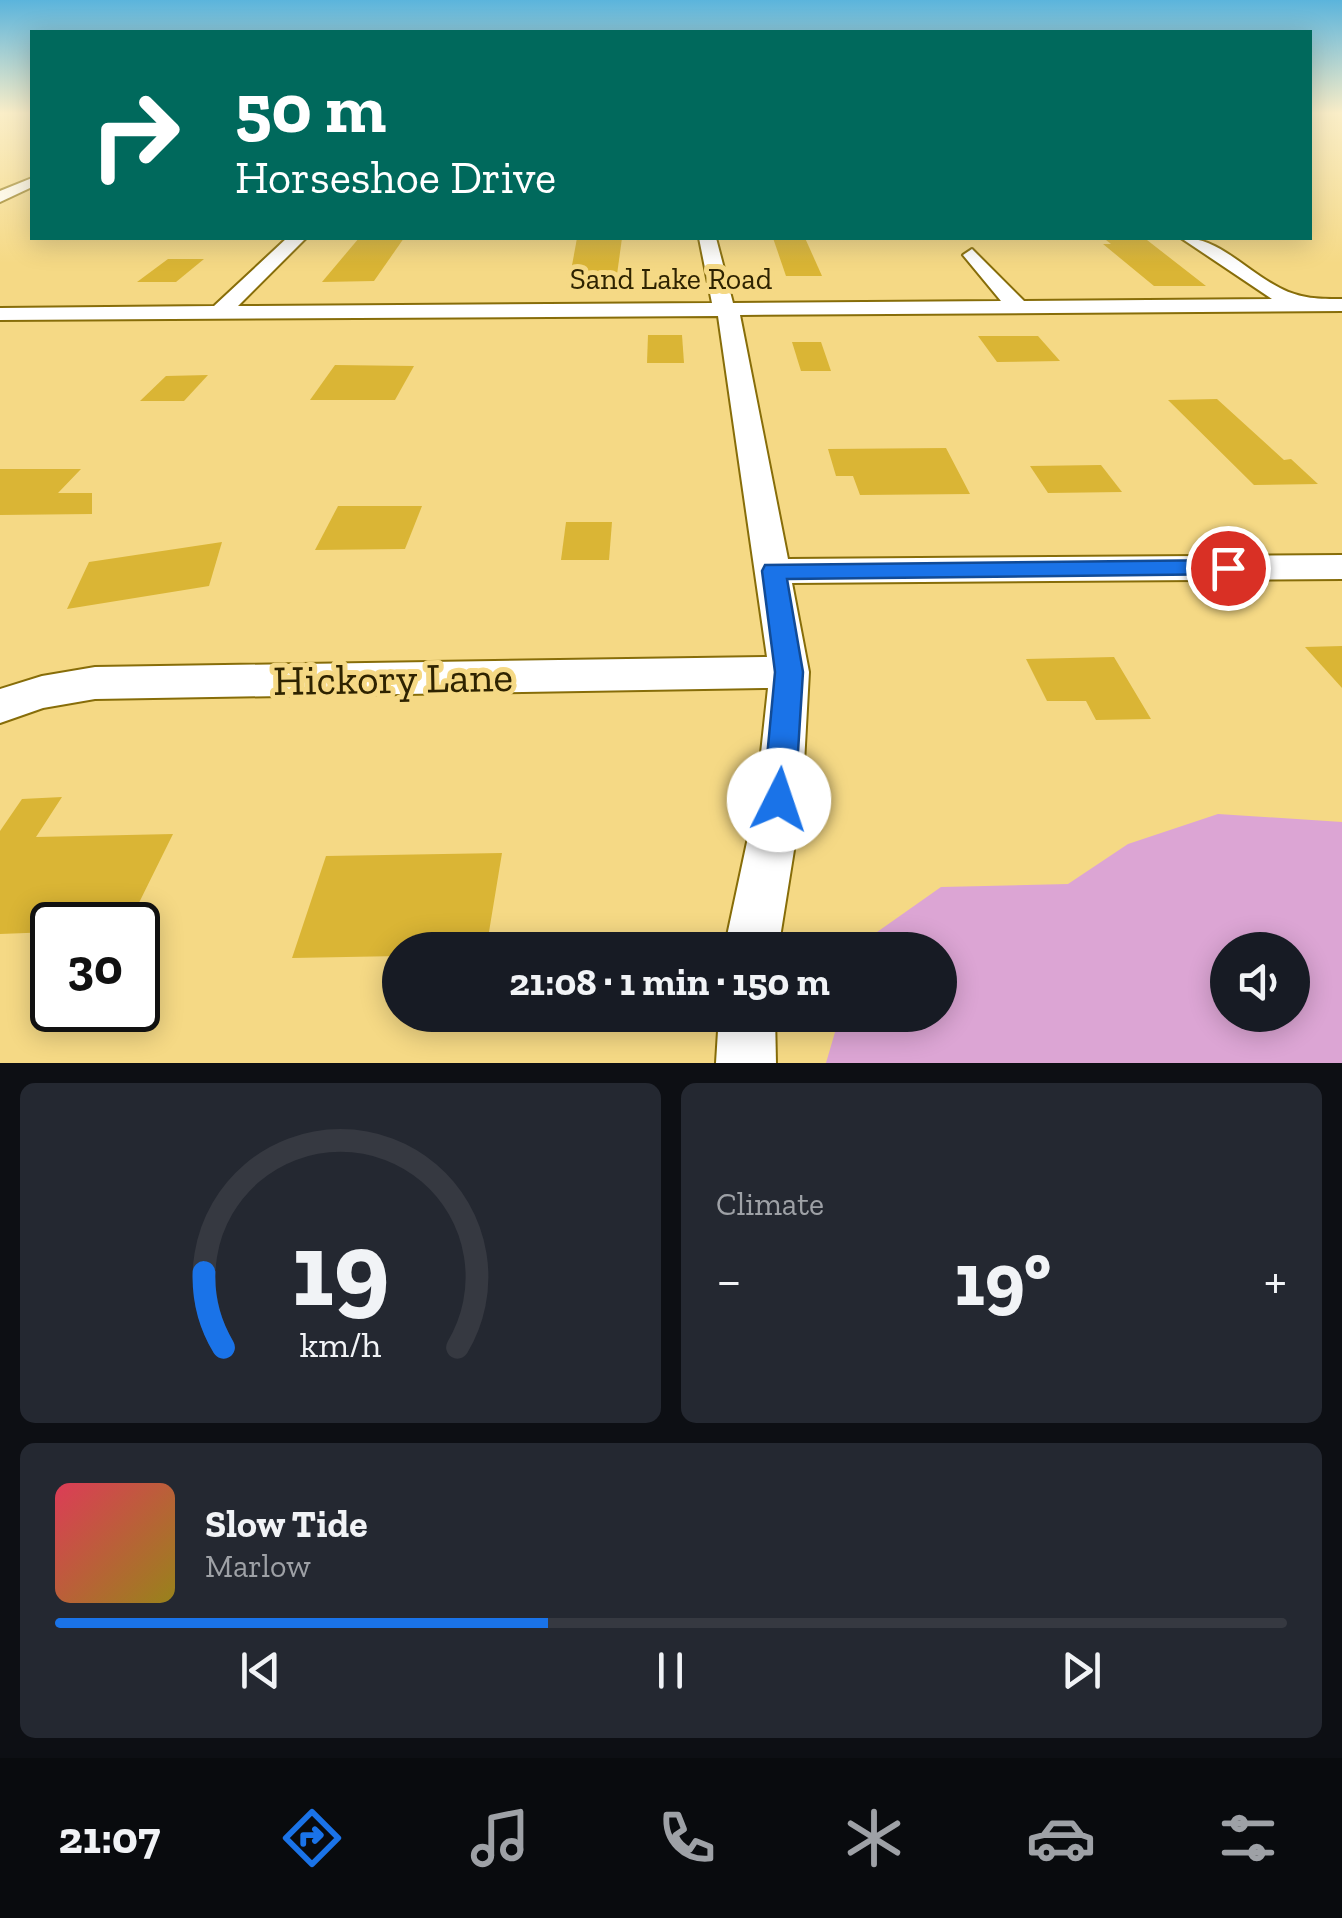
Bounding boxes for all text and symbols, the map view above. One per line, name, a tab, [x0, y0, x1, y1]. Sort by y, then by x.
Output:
text: 50 m	[235, 66, 386, 150]
icon: right	[70, 70, 200, 200]
text: Horseshoe Drive	[235, 151, 556, 205]
street label: Sand Lake Road	[570, 261, 773, 297]
pin	[1186, 526, 1271, 611]
icon: arrive	[1201, 541, 1256, 596]
street label: Hickory Lane	[272, 651, 514, 706]
position arrow	[727, 748, 831, 852]
speed limit sign: 30	[30, 902, 160, 1032]
map controls	[1210, 932, 1310, 1032]
button: sound	[1210, 932, 1310, 1032]
text: 21:08 · 1 min · 150 m	[509, 959, 830, 1005]
text: Climate	[716, 1185, 824, 1223]
text: 19	[292, 1207, 389, 1332]
text: 19°	[954, 1234, 1051, 1324]
text: −	[716, 1247, 742, 1313]
text: +	[1264, 1247, 1287, 1313]
text: km/h	[300, 1323, 381, 1366]
text: Slow Tide	[205, 1501, 368, 1547]
text: Marlow	[205, 1547, 311, 1585]
icon: previous	[233, 1643, 288, 1698]
icon: pause	[643, 1643, 698, 1698]
icon: next	[1054, 1643, 1109, 1698]
icon: directions	[277, 1803, 347, 1873]
icon: music	[465, 1803, 535, 1873]
icon: phone	[652, 1803, 722, 1873]
icon: climate	[839, 1803, 909, 1873]
icon: car	[1026, 1803, 1096, 1873]
icon: filters	[1213, 1803, 1283, 1873]
text: 21:07	[59, 1811, 160, 1865]

